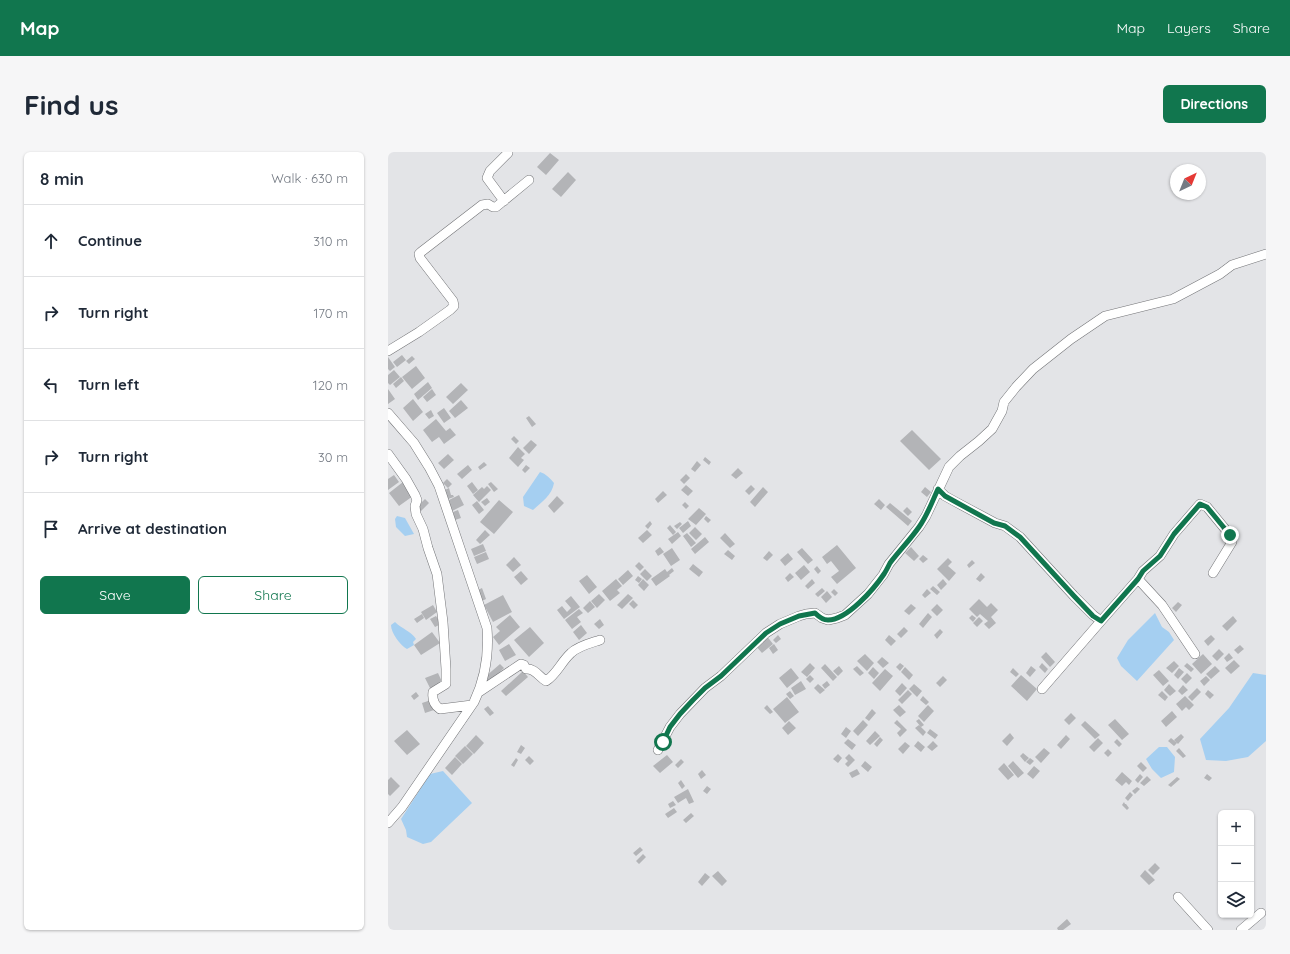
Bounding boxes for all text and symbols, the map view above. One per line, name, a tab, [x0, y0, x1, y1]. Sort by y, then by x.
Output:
text: Map	[20, 16, 59, 40]
text: Map	[1116, 19, 1145, 37]
text: Layers	[1167, 19, 1211, 37]
text: Share	[1233, 19, 1270, 37]
button: Directions	[1163, 85, 1266, 123]
text: Find us	[24, 87, 118, 122]
north arrow	[1170, 164, 1206, 200]
text: 8 min	[40, 168, 84, 189]
text: Walk · 630 m	[271, 170, 348, 186]
icon: ahead	[40, 230, 62, 252]
text: Continue	[78, 231, 142, 250]
text: 310 m	[313, 233, 348, 249]
icon: right	[40, 302, 62, 324]
text: Turn right	[78, 303, 149, 322]
text: 170 m	[313, 305, 348, 321]
icon: left	[40, 374, 62, 396]
text: Turn left	[78, 375, 140, 394]
text: 120 m	[313, 377, 348, 393]
icon: right	[40, 446, 62, 468]
text: Turn right	[78, 447, 149, 466]
text: 30 m	[318, 449, 348, 465]
icon: arrive	[40, 518, 62, 540]
text: Arrive at destination	[78, 519, 227, 538]
route end	[1221, 526, 1239, 544]
button: Save	[40, 576, 190, 614]
button: Share	[198, 576, 348, 614]
route start	[654, 733, 672, 751]
map controls	[1218, 810, 1254, 918]
button: +	[1218, 810, 1254, 846]
button: −	[1218, 846, 1254, 882]
button: layers	[1218, 882, 1254, 918]

